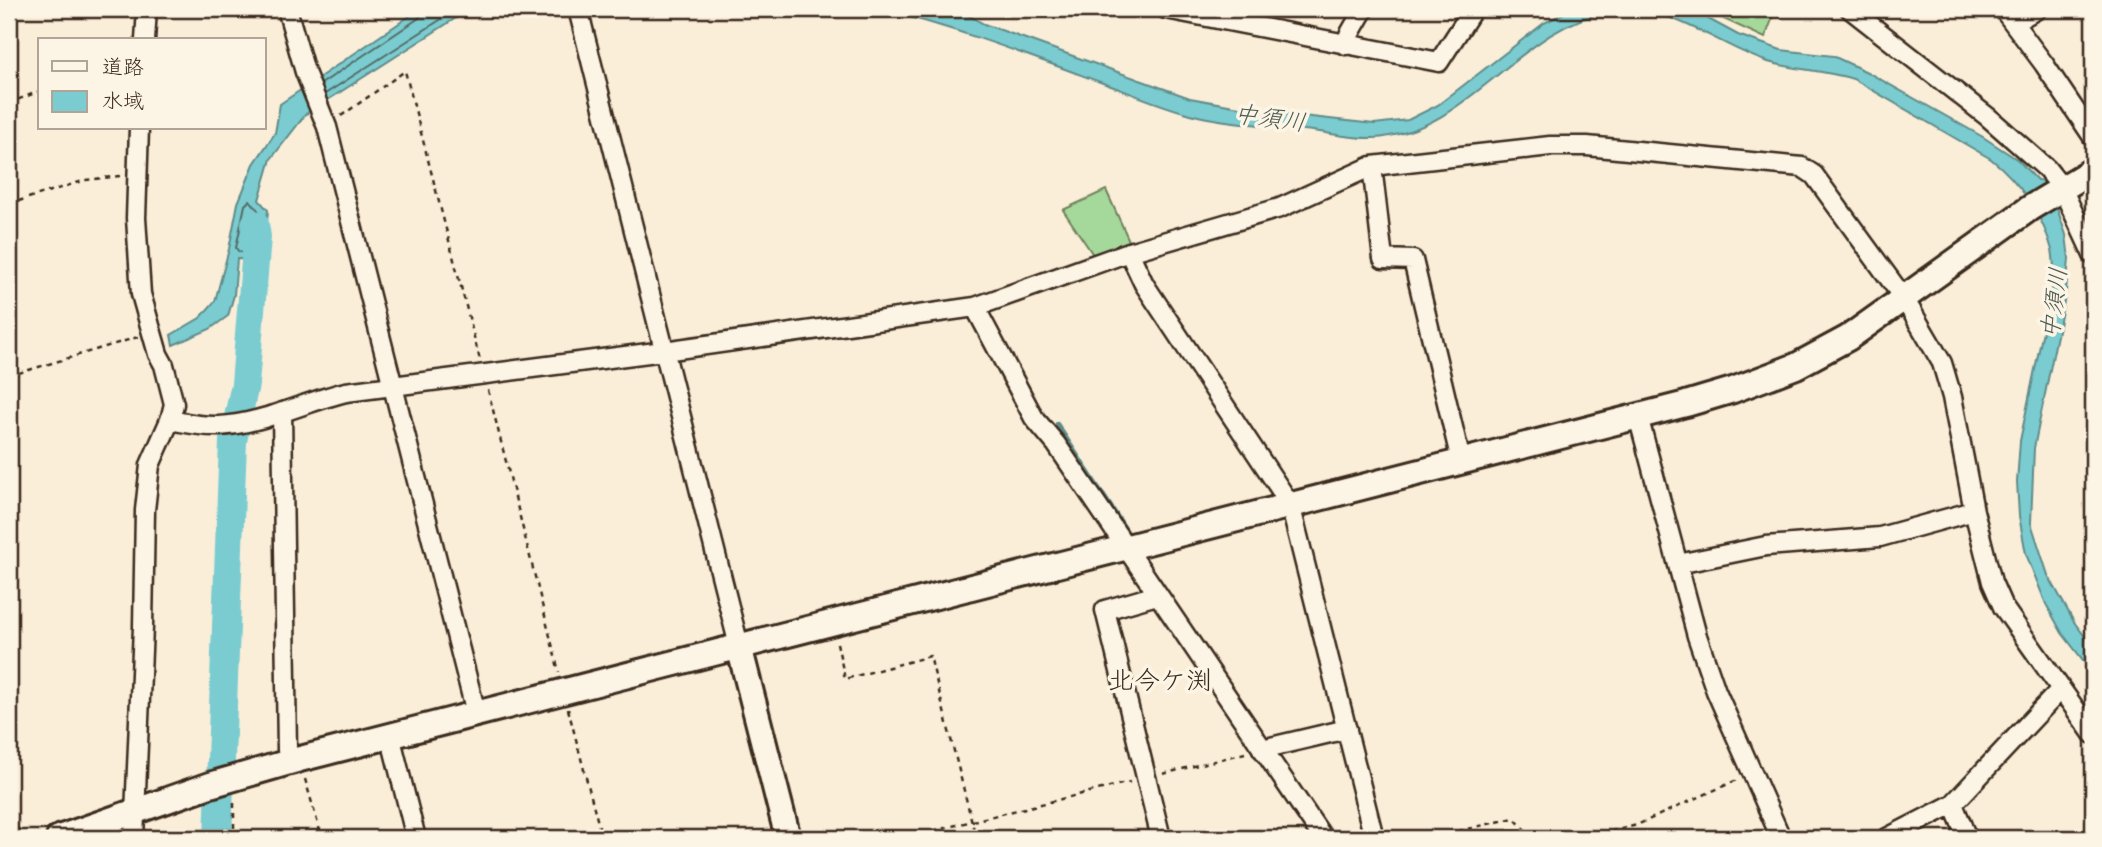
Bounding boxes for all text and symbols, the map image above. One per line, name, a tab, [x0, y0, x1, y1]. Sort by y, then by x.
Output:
legend	[38, 38, 266, 130]
text: 道路	[102, 52, 144, 81]
text: 水域	[102, 86, 144, 115]
water label: 中須川	[1232, 96, 1308, 138]
water label: 中須川	[2033, 265, 2073, 341]
district label: 北今ケ渕	[1108, 662, 1212, 697]

